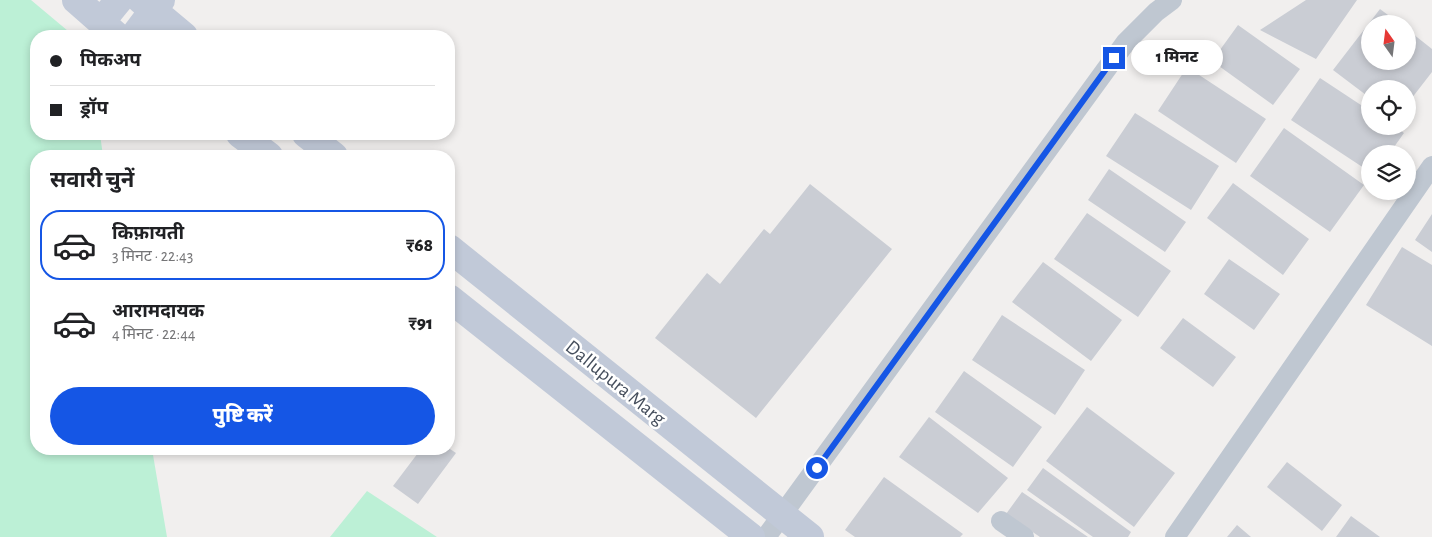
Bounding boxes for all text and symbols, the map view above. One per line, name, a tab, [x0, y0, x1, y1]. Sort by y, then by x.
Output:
north arrow	[1361, 15, 1416, 70]
map controls	[1361, 15, 1416, 200]
callout: 1 मिनट	[1132, 40, 1224, 76]
route end	[1103, 47, 1125, 69]
text: 1 मिनट	[1156, 49, 1198, 65]
text: पिकअप	[80, 51, 141, 70]
button: locate	[1361, 80, 1416, 135]
text: ड्रॉप	[80, 99, 108, 118]
button: layers	[1361, 145, 1416, 200]
text: सवारी चुनें	[50, 169, 134, 191]
icon: car	[52, 223, 97, 268]
text: किफ़ायती	[112, 224, 184, 243]
text: ₹68	[406, 236, 433, 255]
text: 3 मिनट · 22:43	[112, 248, 193, 264]
icon: car	[52, 301, 97, 346]
text: आरामदायक	[112, 302, 204, 321]
text: ₹91	[409, 314, 433, 333]
text: 4 मिनट · 22:44	[112, 326, 196, 342]
street label: Dallupura Marg	[562, 337, 669, 429]
button: पुष्टि करें	[50, 387, 435, 445]
route start	[806, 457, 828, 479]

